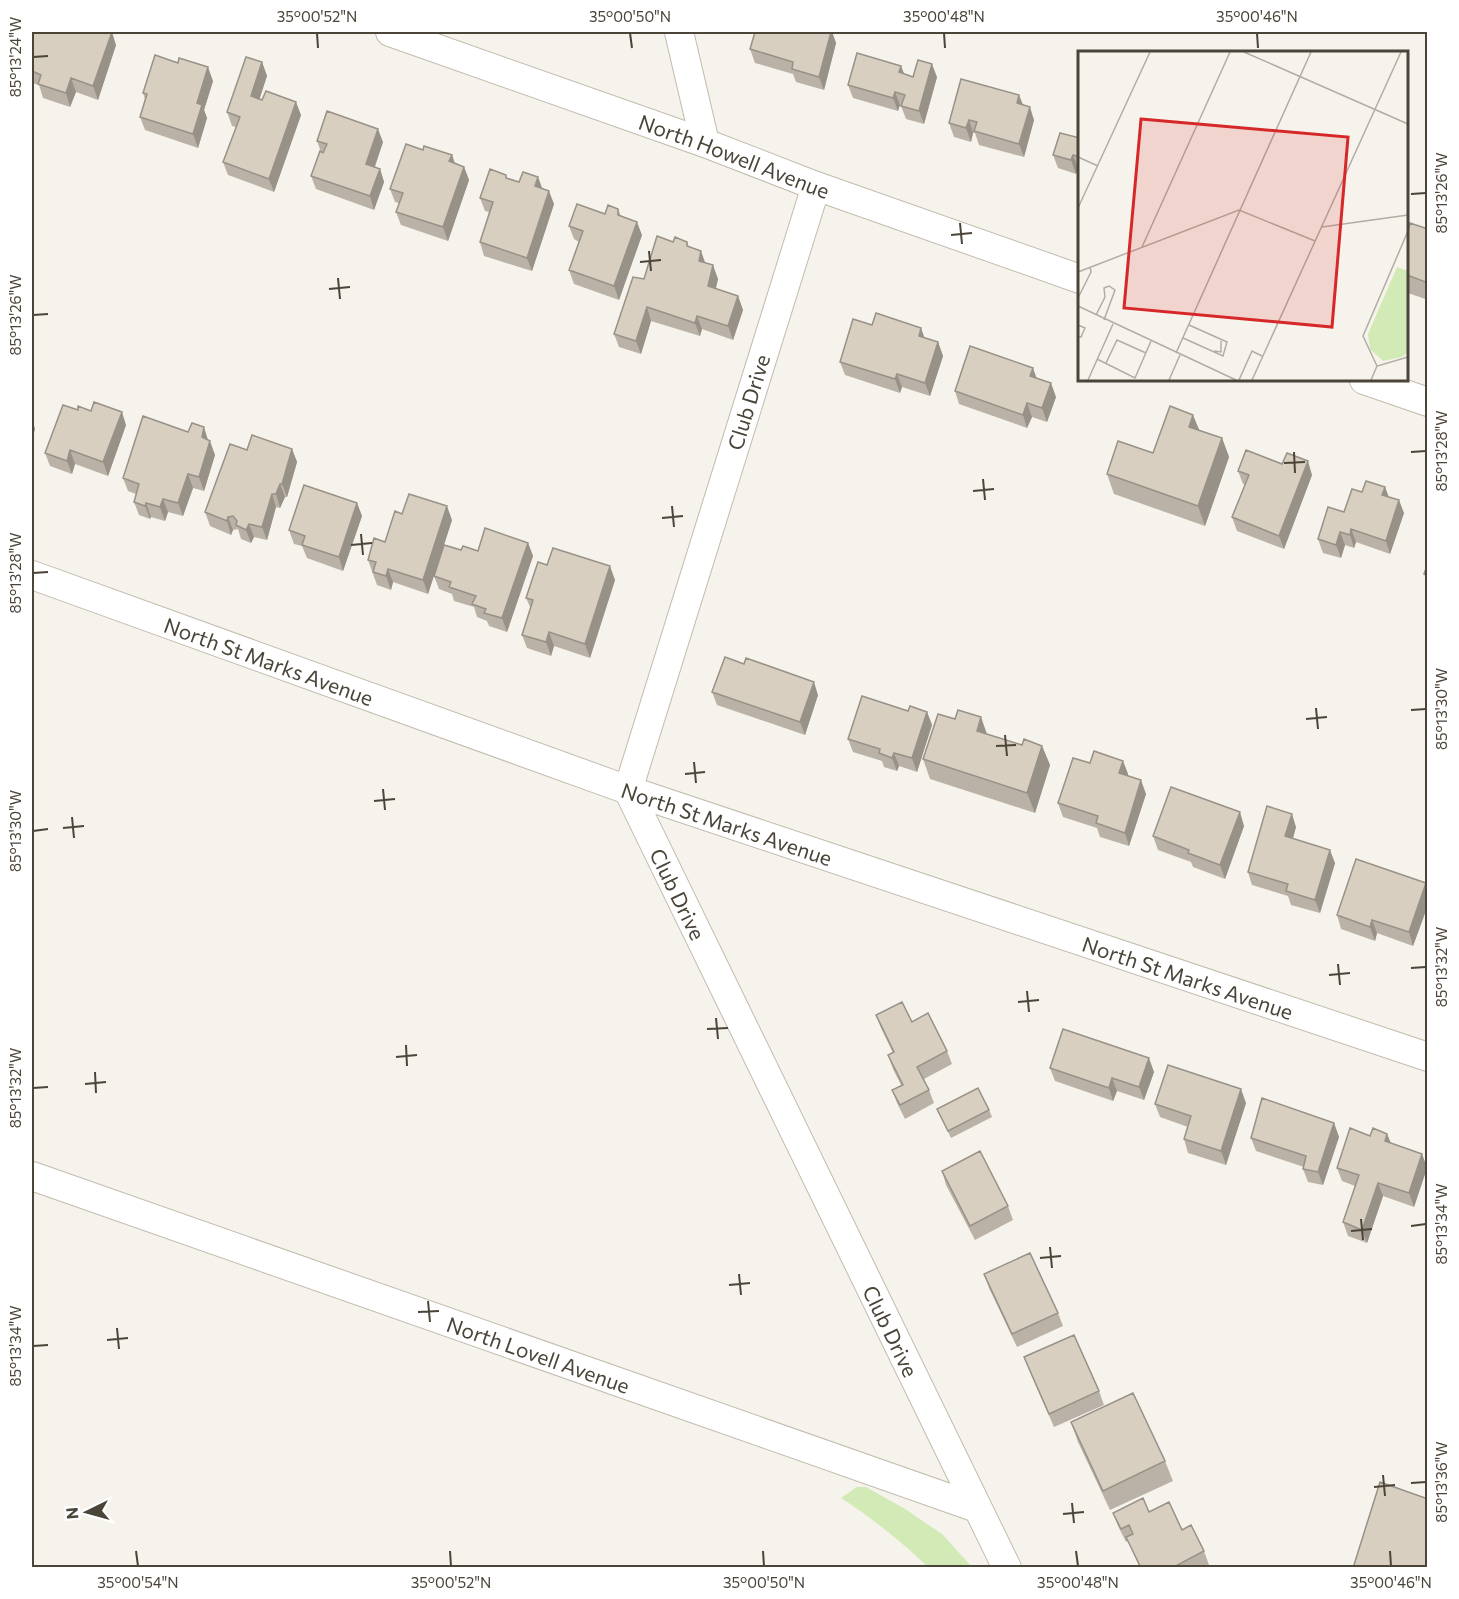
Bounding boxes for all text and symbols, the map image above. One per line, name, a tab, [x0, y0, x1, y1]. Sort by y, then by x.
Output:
text: 35°00'52"N	[277, 7, 357, 25]
text: 35°00'50"N	[589, 7, 671, 25]
text: 35°00'48"N	[903, 7, 985, 25]
text: 35°00'46"N	[1216, 7, 1298, 25]
text: 85°13'24"W	[6, 17, 24, 97]
inset map	[1078, 51, 1408, 381]
street label: North Howell Avenue	[636, 108, 833, 202]
text: 85°13'26"W	[1432, 152, 1450, 234]
text: 85°13'26"W	[6, 274, 24, 356]
street label: Club Drive	[722, 351, 774, 453]
text: 85°13'28"W	[1432, 410, 1450, 492]
text: 85°13'28"W	[6, 532, 24, 614]
street label: North St Marks Avenue	[161, 611, 377, 710]
text: 85°13'30"W	[1432, 668, 1450, 750]
street label: North St Marks Avenue	[618, 776, 836, 870]
text: 85°13'30"W	[6, 790, 24, 872]
street label: Club Drive	[646, 844, 711, 944]
text: 85°13'32"W	[1432, 927, 1450, 1007]
street label: North St Marks Avenue	[1079, 930, 1297, 1024]
text: 85°13'32"W	[6, 1048, 24, 1128]
text: 85°13'34"W	[1432, 1183, 1450, 1265]
street label: Club Drive	[859, 1281, 924, 1381]
text: 85°13'34"W	[6, 1305, 24, 1387]
street label: North Lovell Avenue	[444, 1310, 633, 1398]
text: 85°13'36"W	[1432, 1441, 1450, 1523]
north arrow	[57, 1482, 117, 1542]
text: N	[62, 1507, 82, 1520]
text: 35°00'54"N	[97, 1573, 179, 1591]
text: 35°00'52"N	[411, 1573, 491, 1591]
text: 35°00'50"N	[723, 1573, 805, 1591]
text: 35°00'48"N	[1037, 1573, 1119, 1591]
text: 35°00'46"N	[1350, 1573, 1432, 1591]

